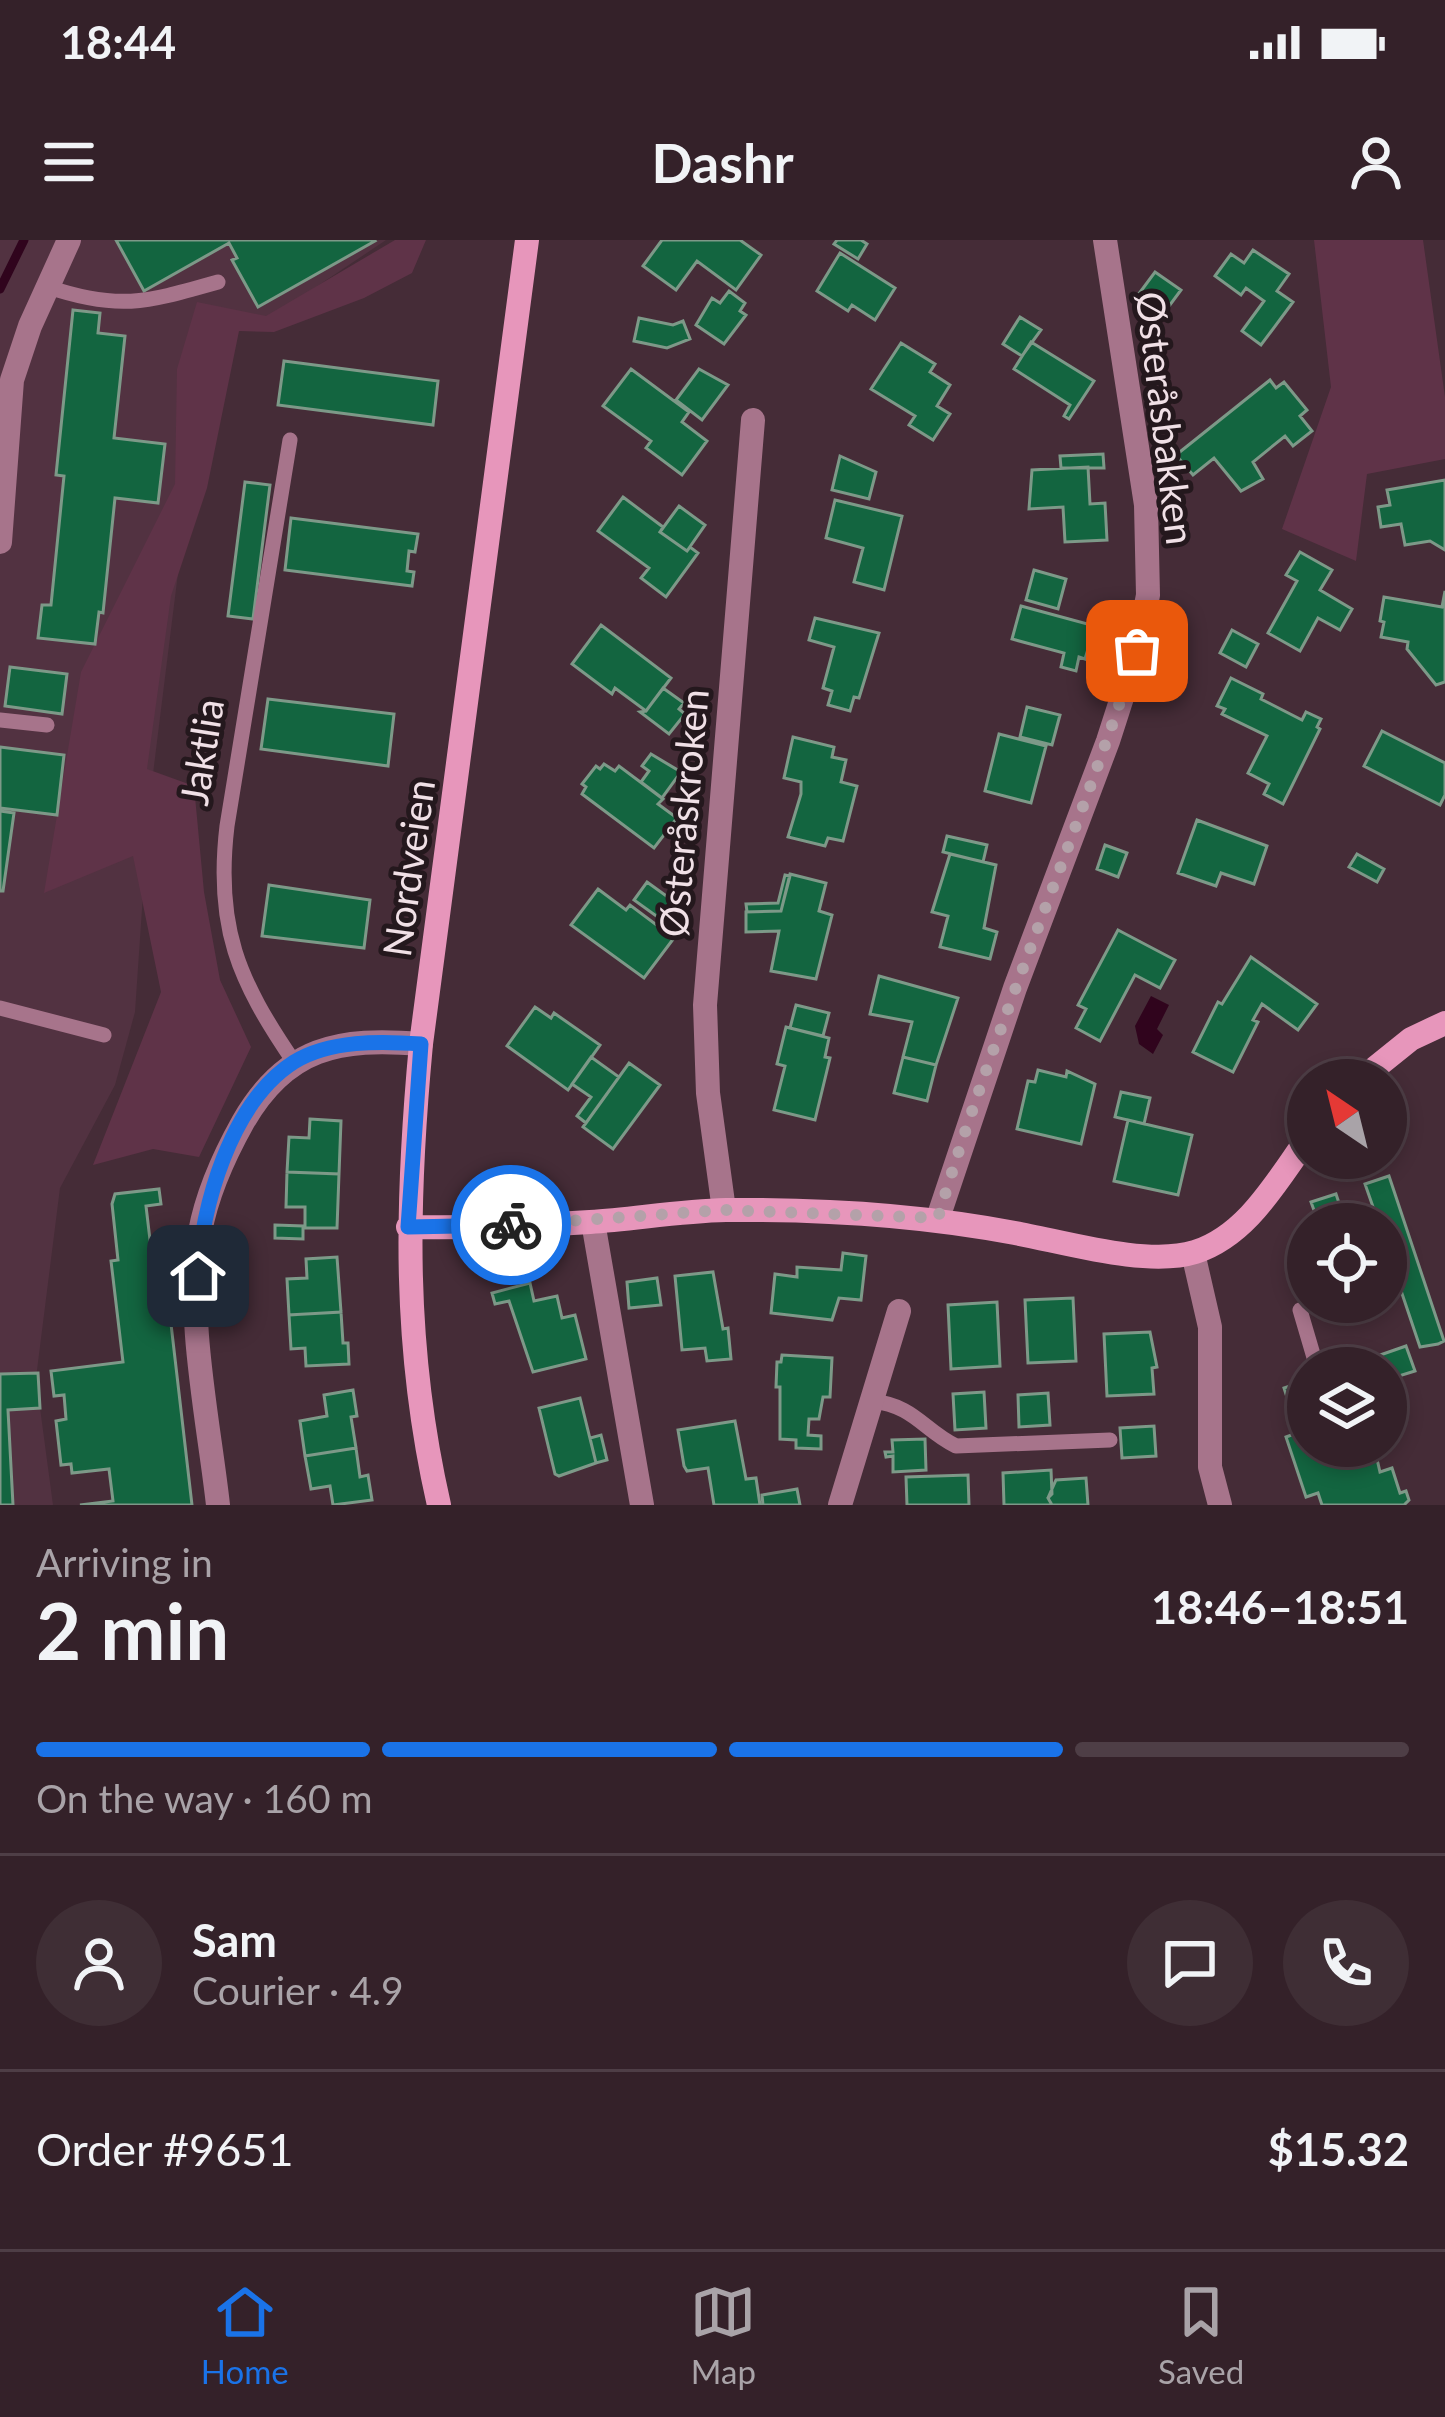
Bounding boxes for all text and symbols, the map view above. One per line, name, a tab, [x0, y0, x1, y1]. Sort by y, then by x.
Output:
text: 18:44	[60, 15, 176, 69]
icon: menu	[36, 129, 102, 195]
icon: person	[1343, 129, 1409, 195]
text: Dashr	[651, 130, 794, 195]
street label: Østeråsbakken	[1128, 289, 1204, 547]
pin	[1086, 600, 1188, 702]
icon: bag	[1104, 618, 1170, 684]
street label: Østeråskroken	[649, 687, 717, 939]
street label: Jaktlia	[170, 695, 232, 808]
street label: Nordveien	[373, 776, 443, 959]
north arrow	[1287, 1059, 1407, 1179]
map controls	[1287, 1059, 1407, 1467]
courier	[451, 1165, 571, 1285]
icon: bike	[478, 1192, 544, 1258]
button: locate	[1287, 1203, 1407, 1323]
pin	[147, 1225, 249, 1327]
icon: home	[165, 1243, 231, 1309]
button: layers	[1287, 1347, 1407, 1467]
text: Arriving in	[36, 1539, 213, 1585]
text: 18:46–18:51	[1151, 1580, 1409, 1634]
text: 2 min	[36, 1583, 229, 1677]
text: On the way · 160 m	[36, 1775, 373, 1821]
button: person	[36, 1900, 162, 2026]
button: chat	[1127, 1900, 1253, 2026]
button: phone	[1283, 1900, 1409, 2026]
text: Sam	[192, 1913, 277, 1967]
text: Courier · 4.9	[192, 1967, 404, 2013]
text: Order #9651	[36, 2122, 294, 2176]
text: $15.32	[1268, 2122, 1409, 2176]
tab: Home	[201, 2279, 289, 2391]
tab: Map	[690, 2279, 756, 2391]
tab: Saved	[1158, 2279, 1244, 2391]

